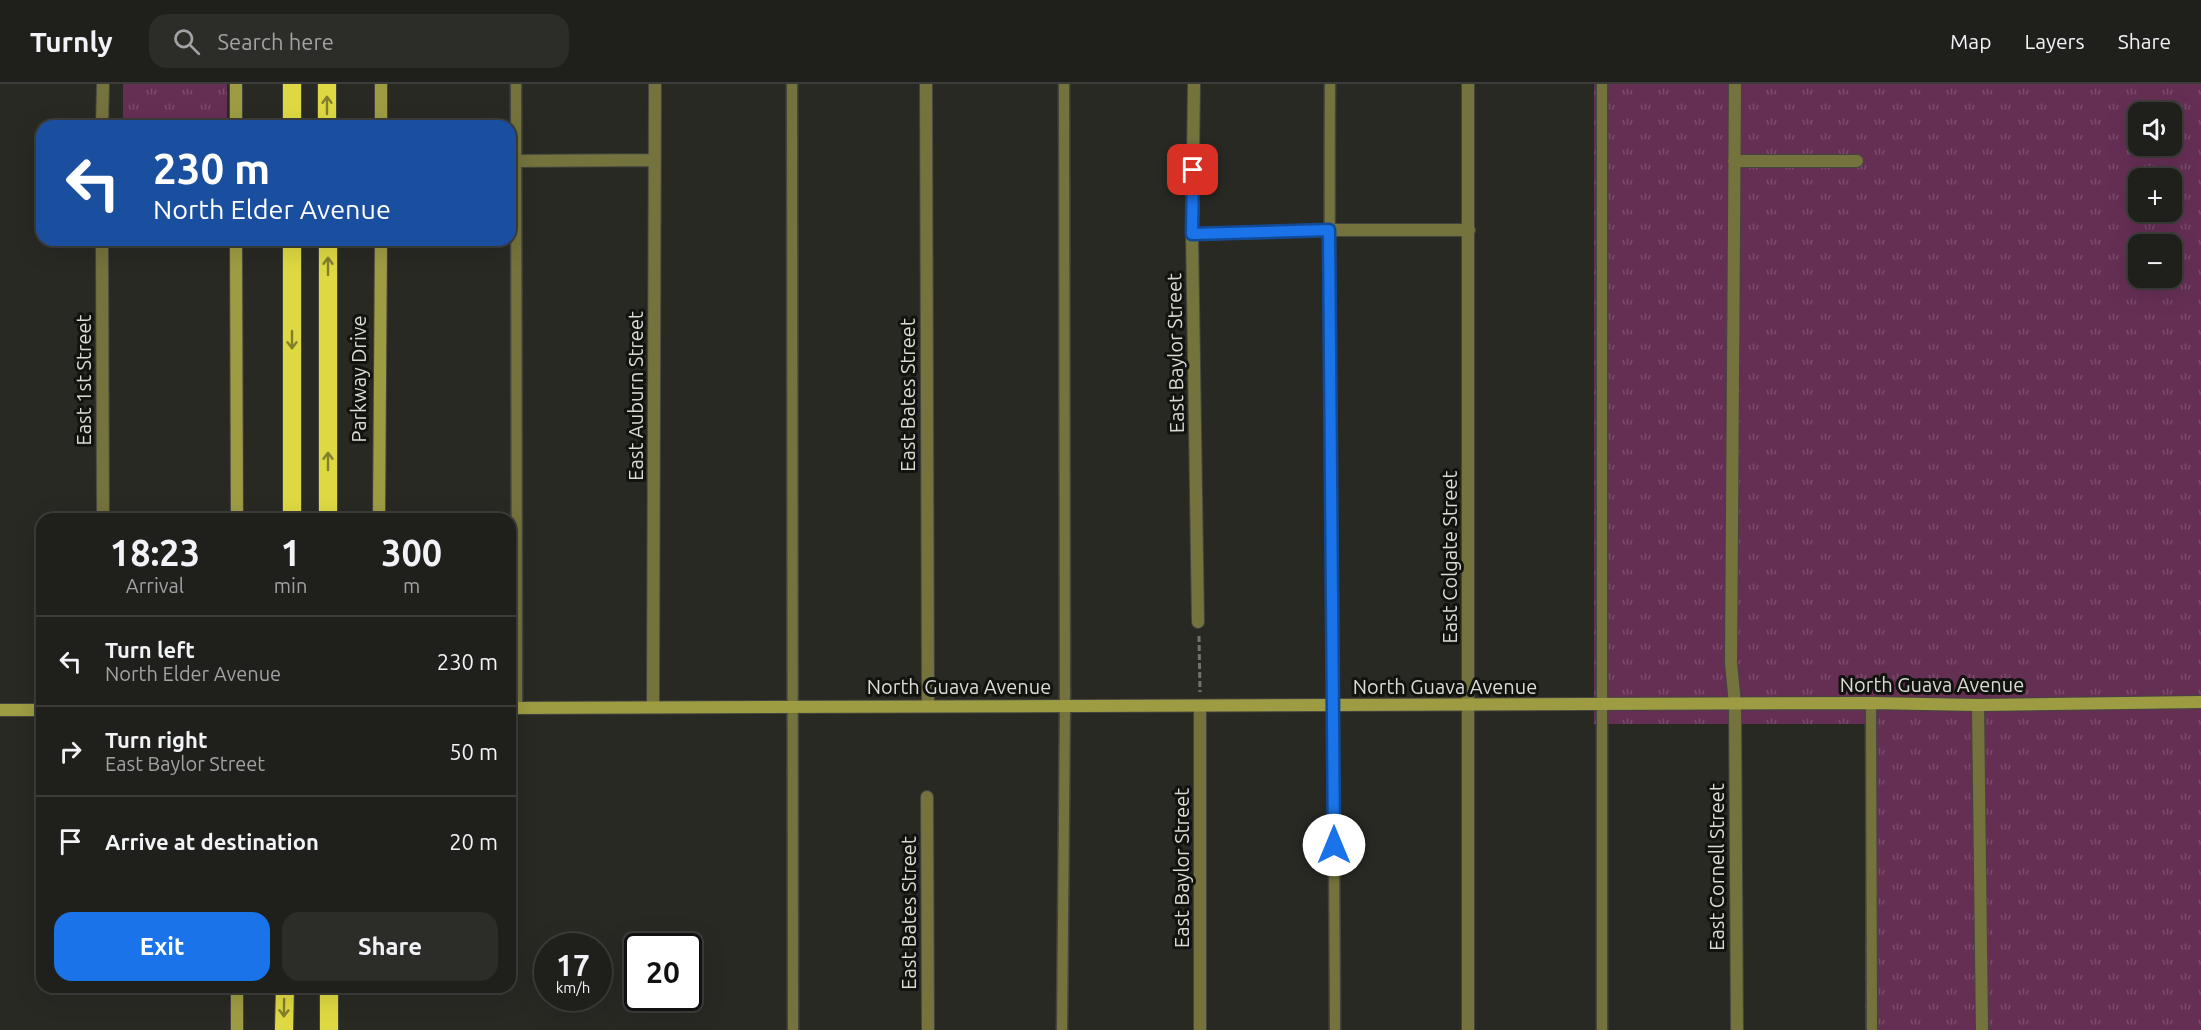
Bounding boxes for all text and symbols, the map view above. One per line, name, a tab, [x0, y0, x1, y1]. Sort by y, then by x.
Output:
search box	[149, 14, 569, 68]
icon: search	[170, 25, 203, 58]
text: Turnly	[30, 26, 113, 57]
text: Search here	[218, 29, 334, 54]
text: Map	[1950, 29, 1991, 53]
text: Layers	[2024, 29, 2085, 53]
text: Share	[2118, 29, 2171, 53]
one-way arrow	[321, 96, 333, 115]
map controls	[2128, 102, 2182, 288]
button: sound	[2128, 102, 2182, 156]
icon: left	[54, 144, 132, 222]
pin	[1167, 144, 1218, 195]
text: 230 m	[153, 145, 270, 192]
icon: arrive	[1176, 153, 1209, 186]
button: +	[2128, 168, 2182, 222]
text: North Elder Avenue	[153, 194, 391, 224]
button: −	[2128, 234, 2182, 288]
one-way arrow	[322, 256, 334, 276]
street label: East Baylor Street	[1162, 273, 1188, 433]
street label: East Auburn Street	[624, 311, 647, 481]
street label: East 1st Street	[72, 314, 95, 445]
street label: Parkway Drive	[347, 315, 370, 443]
street label: East Bates Street	[896, 318, 919, 472]
one-way arrow	[286, 330, 298, 350]
one-way arrow	[322, 451, 334, 471]
street label: East Colgate Street	[1438, 470, 1461, 643]
text: 18:23	[110, 532, 200, 573]
text: 1	[280, 532, 301, 573]
text: 300	[381, 532, 442, 573]
text: Arrival	[126, 574, 184, 597]
text: min	[274, 574, 307, 597]
text: m	[403, 574, 420, 597]
text: Turn left	[105, 637, 195, 662]
icon: left	[54, 645, 87, 678]
text: 230 m	[437, 649, 498, 674]
text: North Elder Avenue	[105, 662, 281, 685]
street label: North Guava Avenue	[1840, 673, 2024, 696]
street label: North Guava Avenue	[867, 675, 1051, 698]
street label: North Guava Avenue	[1353, 675, 1537, 698]
text: Turn right	[105, 727, 207, 752]
icon: right	[54, 735, 87, 768]
text: 50 m	[449, 739, 498, 764]
text: East Baylor Street	[105, 752, 265, 775]
street label: East Cornell Street	[1705, 783, 1728, 951]
street label: East Baylor Street	[1170, 788, 1193, 948]
position arrow	[1302, 813, 1366, 877]
icon: arrive	[54, 825, 87, 858]
text: Arrive at destination	[105, 829, 319, 854]
text: 20 m	[449, 829, 498, 854]
street label: East Bates Street	[897, 836, 920, 990]
button: Exit	[54, 912, 270, 981]
button: Share	[282, 912, 498, 981]
speed limit sign: 20	[624, 933, 702, 1011]
text: 17	[556, 948, 590, 982]
text: km/h	[556, 979, 590, 996]
one-way arrow	[279, 998, 290, 1018]

